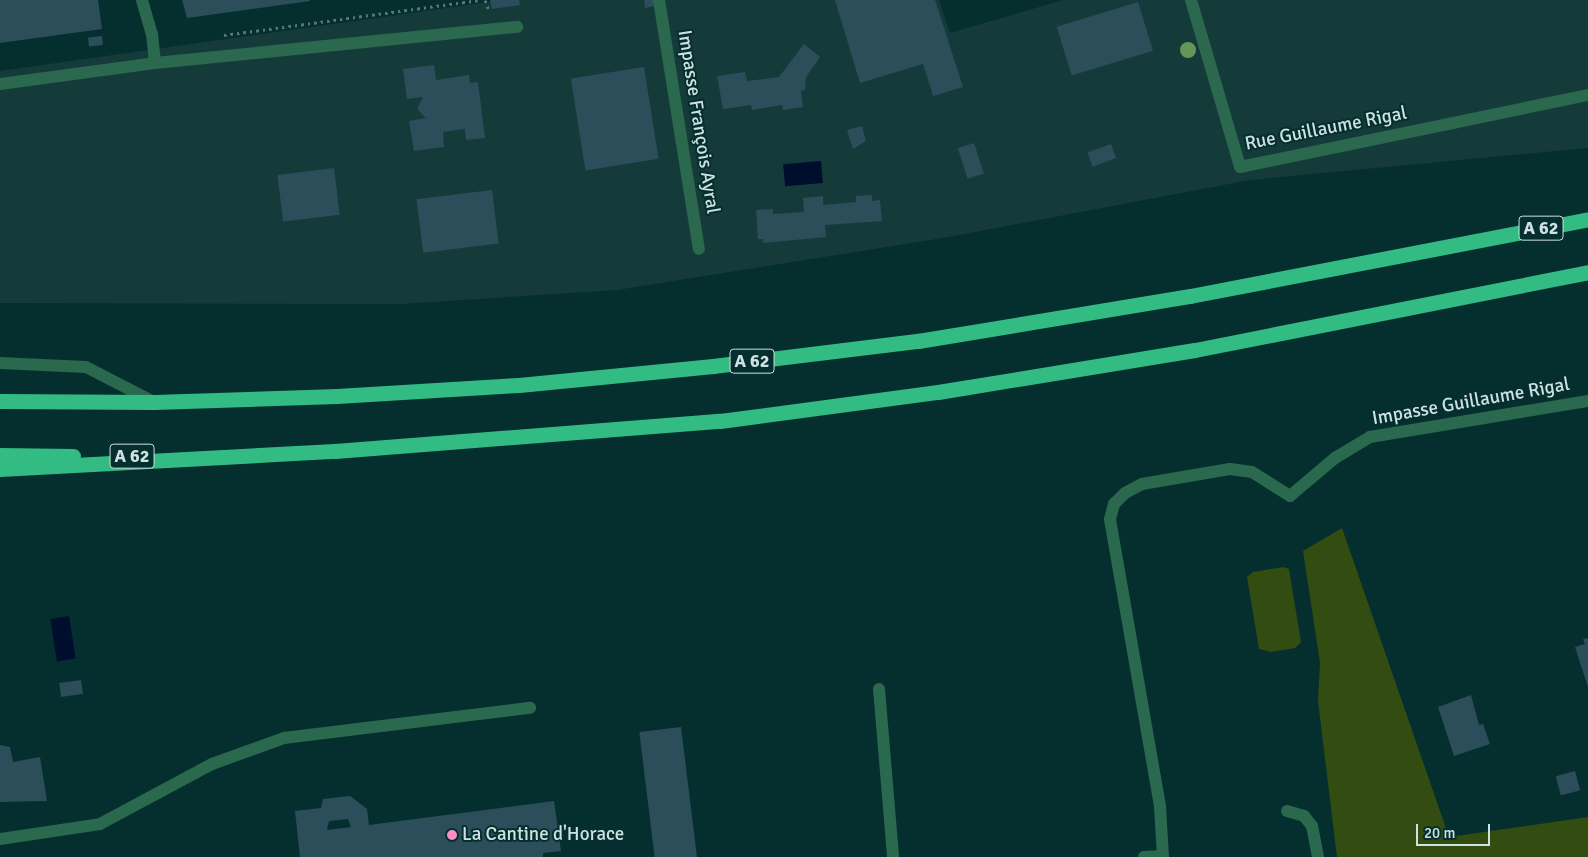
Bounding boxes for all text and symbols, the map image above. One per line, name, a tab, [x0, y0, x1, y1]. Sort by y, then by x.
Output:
street label: Impasse François Ayral	[672, 28, 724, 216]
street label: Rue Guillaume Rigal	[1243, 102, 1409, 156]
road number: A 62	[1518, 212, 1564, 244]
road number: A 62	[730, 346, 774, 376]
street label: Impasse Guillaume Rigal	[1371, 373, 1571, 431]
road number: A 62	[110, 441, 154, 472]
scale bar	[1418, 814, 1492, 846]
place label: La Cantine d'Horace	[462, 824, 624, 846]
text: 20 m	[1424, 824, 1455, 842]
marker: La Cantine d'Horace	[446, 829, 458, 841]

